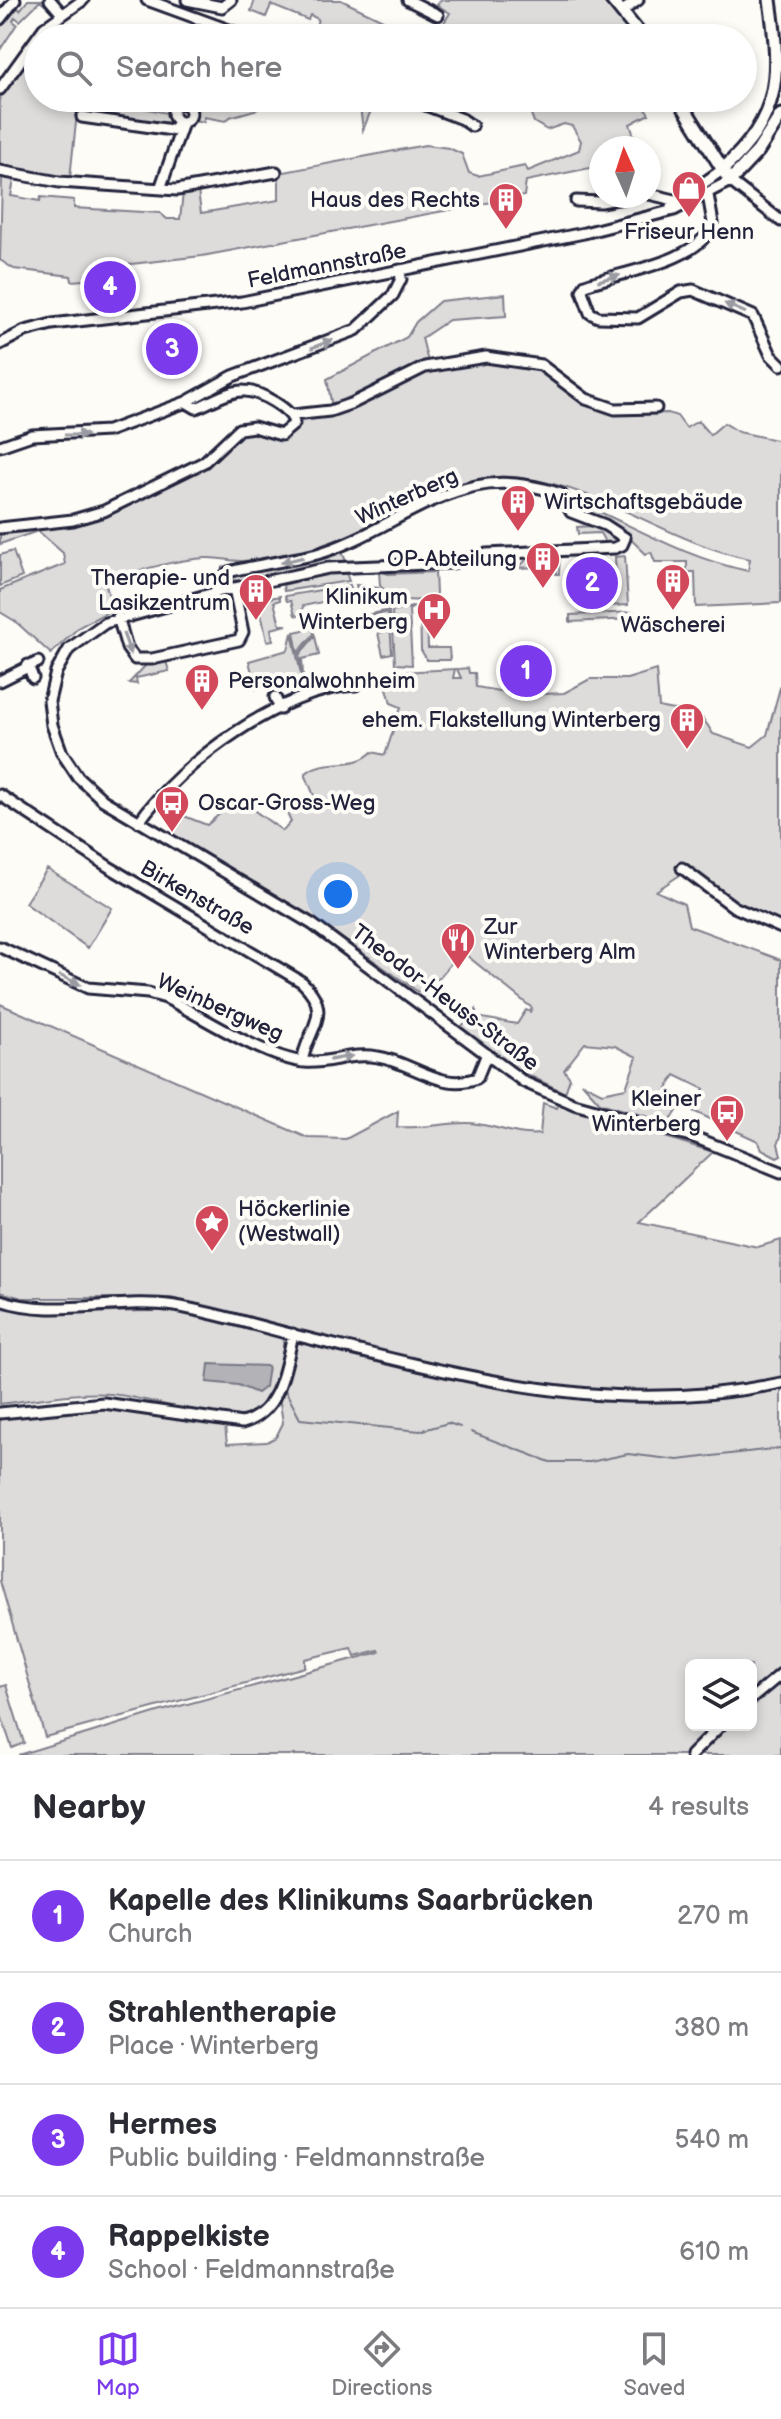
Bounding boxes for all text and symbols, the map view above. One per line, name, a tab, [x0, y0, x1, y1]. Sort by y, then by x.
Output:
search box	[24, 24, 757, 112]
icon: search	[52, 46, 96, 90]
text: Search here	[116, 50, 282, 86]
north arrow	[589, 136, 661, 208]
shop icon: Friseur Henn	[670, 169, 708, 219]
building icon: Haus des Rechts	[487, 181, 525, 231]
place label: Haus des Rechts	[310, 187, 480, 214]
place label: Friseur Henn	[624, 219, 754, 246]
street label: Feldmannstraße	[245, 237, 409, 295]
pin: 4	[84, 257, 136, 317]
one-way arrow	[597, 271, 621, 284]
one-way arrow	[723, 301, 747, 314]
pin: 3	[146, 319, 198, 379]
one-way arrow	[310, 337, 334, 350]
one-way arrow	[64, 429, 89, 441]
street label: Winterberg	[352, 462, 462, 532]
building icon: Wirtschaftsgebäude	[499, 483, 537, 533]
place label: Wirtschaftsgebäude	[544, 489, 743, 516]
building icon: OP-Abteilung	[524, 540, 562, 590]
place label: OP-Abteilung	[387, 546, 517, 573]
pin: 2	[566, 553, 618, 613]
one-way arrow	[280, 554, 305, 567]
building icon: Wäscherei	[654, 562, 692, 612]
place label: Therapie- und Lasikzentrum	[91, 565, 230, 617]
building icon: Therapie- und Lasikzentrum	[237, 572, 275, 622]
place label: Klinikum Winterberg	[299, 584, 408, 636]
hospital icon: Klinikum Winterberg	[415, 591, 453, 641]
place label: Wäscherei	[621, 612, 725, 639]
one-way arrow	[121, 632, 134, 656]
pin: 1	[500, 641, 552, 701]
building icon: Personalwohnheim	[183, 662, 221, 712]
place label: Personalwohnheim	[228, 668, 415, 695]
building icon: ehem. Flakstellung Winterberg	[668, 701, 706, 751]
place label: ehem. Flakstellung Winterberg	[362, 707, 661, 734]
bus stop icon: Oscar-Gross-Weg	[153, 784, 191, 834]
place label: Oscar-Gross-Weg	[198, 790, 375, 817]
street label: Birkenstraße	[135, 855, 259, 941]
your location	[318, 874, 358, 914]
place label: Zur Winterberg Alm	[483, 914, 636, 966]
street label: Theodor-Heuss-Straße	[346, 919, 544, 1077]
restaurant icon: Zur Winterberg Alm	[439, 921, 477, 971]
street label: Weinbergweg	[153, 968, 287, 1048]
one-way arrow	[59, 973, 82, 987]
one-way arrow	[328, 1051, 353, 1063]
place label: Kleiner Winterberg	[592, 1086, 702, 1138]
bus stop icon: Kleiner Winterberg	[708, 1093, 746, 1143]
place label: Höckerlinie (Westwall)	[238, 1196, 350, 1248]
place icon: Höckerlinie (Westwall)	[193, 1203, 231, 1253]
map controls	[685, 1659, 757, 1731]
button: layers	[685, 1659, 757, 1731]
text: Nearby	[32, 1787, 146, 1828]
text: 4 results	[648, 1792, 749, 1823]
text: Kapelle des Klinikums Saarbrücken	[108, 1883, 593, 1919]
text: 1	[53, 1901, 63, 1932]
text: 270 m	[677, 1901, 749, 1932]
text: Church	[108, 1919, 192, 1950]
text: Strahlentherapie	[108, 1995, 337, 2031]
text: 2	[50, 2013, 66, 2044]
text: 380 m	[674, 2013, 749, 2044]
text: Place · Winterberg	[108, 2031, 319, 2062]
text: Hermes	[108, 2107, 217, 2143]
text: 3	[50, 2125, 66, 2156]
text: 540 m	[674, 2125, 749, 2156]
text: Public building · Feldmannstraße	[108, 2143, 485, 2174]
text: Rappelkiste	[108, 2219, 270, 2255]
text: 4	[50, 2237, 66, 2268]
text: 610 m	[679, 2237, 749, 2268]
text: School · Feldmannstraße	[108, 2255, 395, 2286]
tab: Map	[96, 2327, 140, 2402]
tab: Directions	[331, 2327, 432, 2402]
tab: Saved	[624, 2327, 685, 2402]

